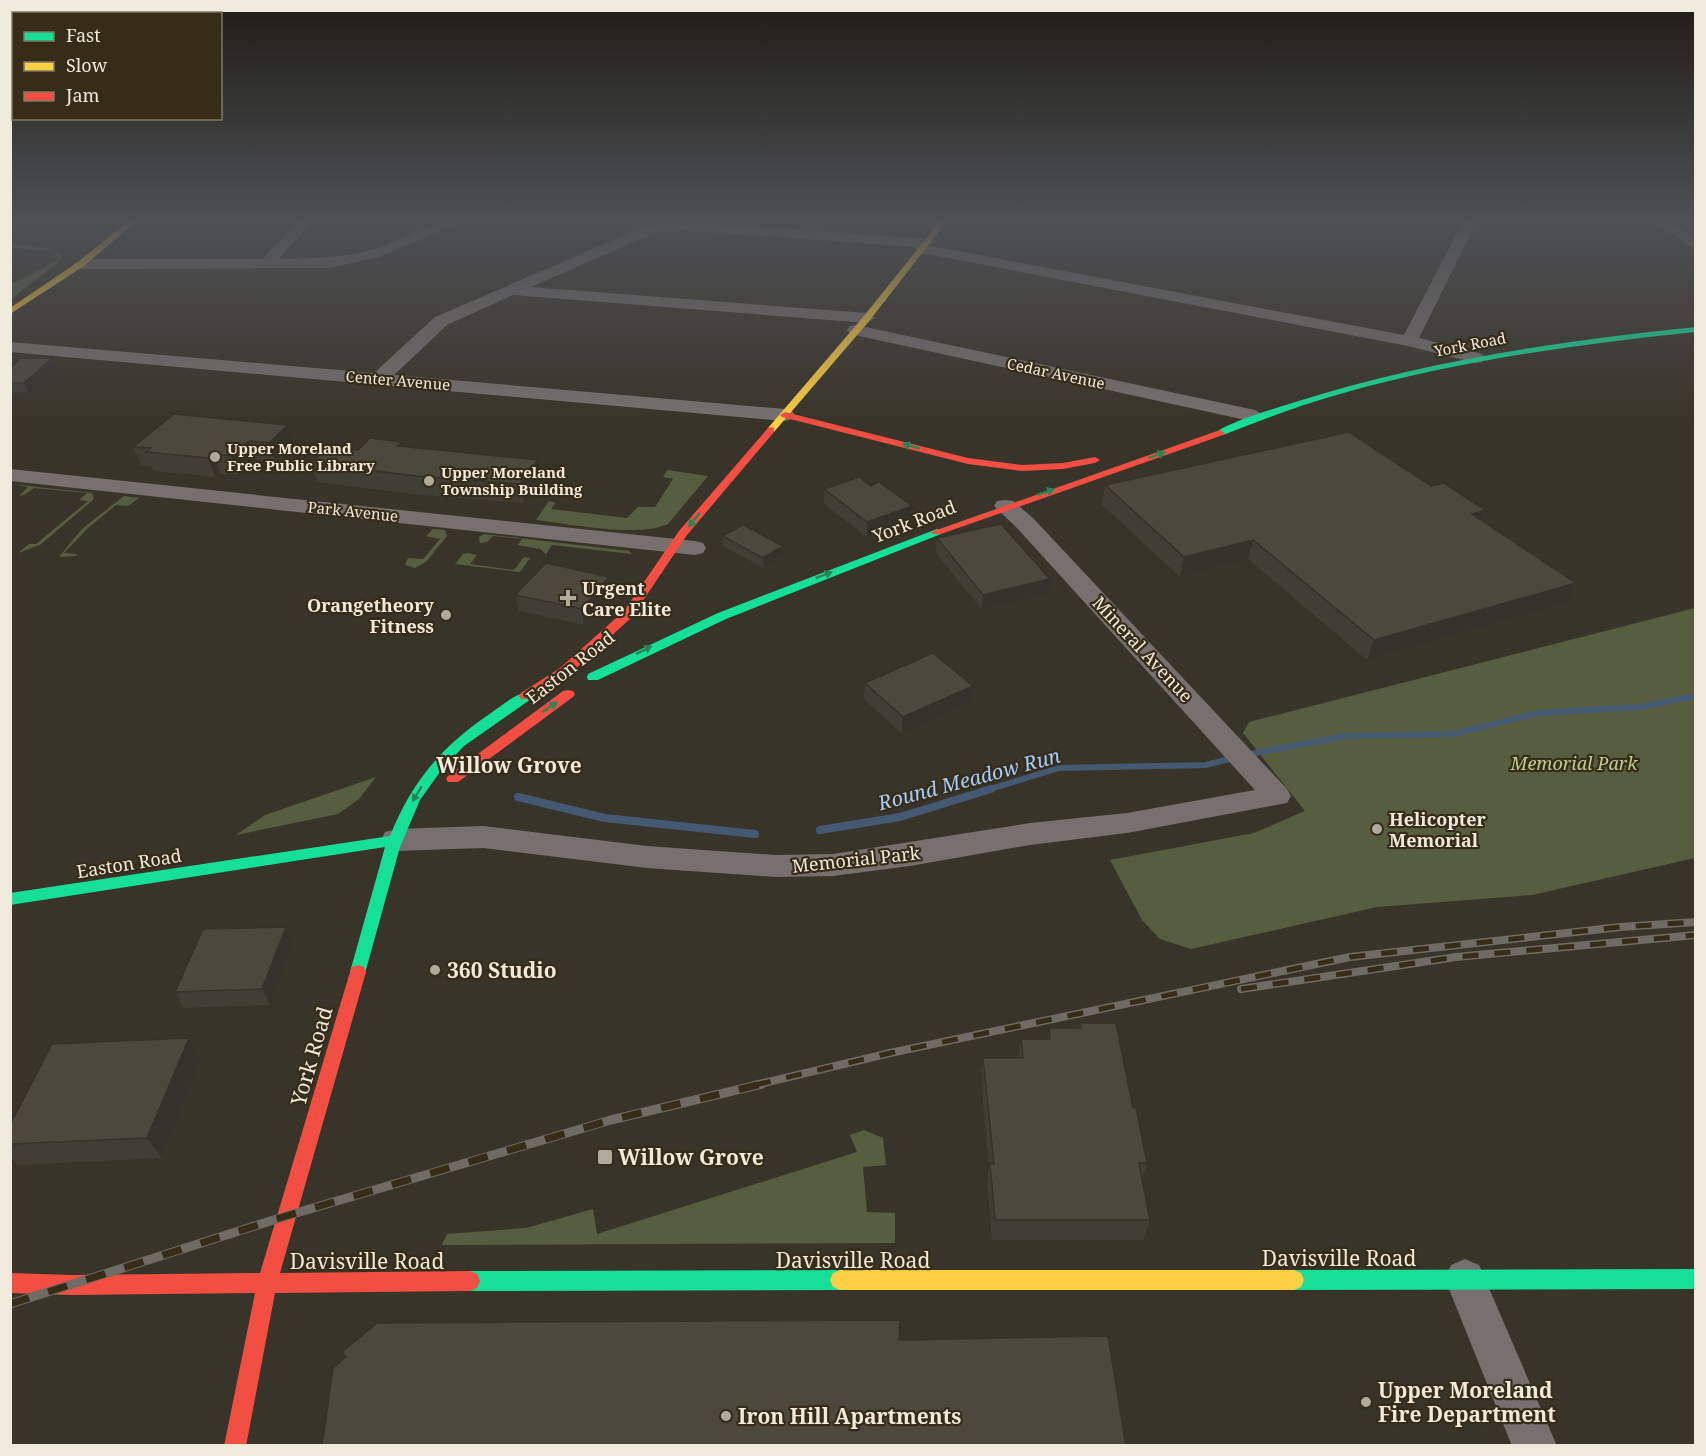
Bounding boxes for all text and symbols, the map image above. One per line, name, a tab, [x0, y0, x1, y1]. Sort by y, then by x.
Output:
legend	[12, 12, 222, 120]
text: Fast	[66, 23, 101, 47]
text: Slow	[66, 53, 108, 77]
text: Jam	[65, 83, 100, 107]
street label: York Road	[1431, 327, 1508, 361]
street label: Cedar Avenue	[1005, 353, 1107, 393]
street label: Center Avenue	[345, 365, 451, 395]
place label: Upper Moreland Free Public Library	[227, 438, 375, 475]
one-way arrow	[902, 441, 920, 450]
marker: Upper Moreland Free Public Library	[208, 450, 222, 464]
one-way arrow	[1148, 450, 1166, 459]
place label: Upper Moreland Township Building	[441, 462, 583, 499]
marker: Upper Moreland Township Building	[422, 474, 436, 488]
one-way arrow	[1037, 487, 1055, 497]
street label: York Road	[868, 494, 959, 548]
street label: Park Avenue	[307, 496, 399, 526]
one-way arrow	[688, 512, 701, 527]
one-way arrow	[815, 569, 833, 579]
place label: Urgent Care Elite	[582, 576, 671, 621]
marker: Urgent Care Elite	[559, 589, 577, 607]
street label: Mineral Avenue	[1088, 591, 1198, 707]
place label: Orangetheory Fitness	[307, 593, 435, 638]
marker: Orangetheory Fitness	[439, 608, 453, 622]
street label: Easton Road	[521, 625, 619, 709]
one-way arrow	[636, 645, 653, 655]
one-way arrow	[542, 702, 558, 713]
water label: Round Meadow Run	[874, 742, 1063, 817]
district label: Willow Grove	[436, 751, 582, 779]
park label: Memorial Park	[1510, 751, 1638, 775]
one-way arrow	[412, 786, 423, 802]
place label: Helicopter Memorial	[1389, 807, 1486, 852]
marker: Helicopter Memorial	[1370, 822, 1384, 836]
street label: Memorial Park	[791, 840, 922, 878]
street label: Easton Road	[75, 843, 183, 883]
place label: 360 Studio	[447, 956, 557, 984]
marker: 360 Studio	[428, 963, 442, 977]
street label: York Road	[283, 1003, 339, 1110]
place label: Willow Grove	[618, 1143, 764, 1171]
marker: Willow Grove	[596, 1148, 614, 1166]
street label: Davisville Road	[1262, 1244, 1416, 1272]
street label: Davisville Road	[776, 1246, 930, 1274]
street label: Davisville Road	[290, 1247, 444, 1275]
place label: Upper Moreland Fire Department	[1378, 1376, 1556, 1428]
marker: Upper Moreland Fire Department	[1359, 1395, 1373, 1409]
place label: Iron Hill Apartments	[738, 1402, 961, 1430]
marker: Iron Hill Apartments	[719, 1409, 733, 1423]

